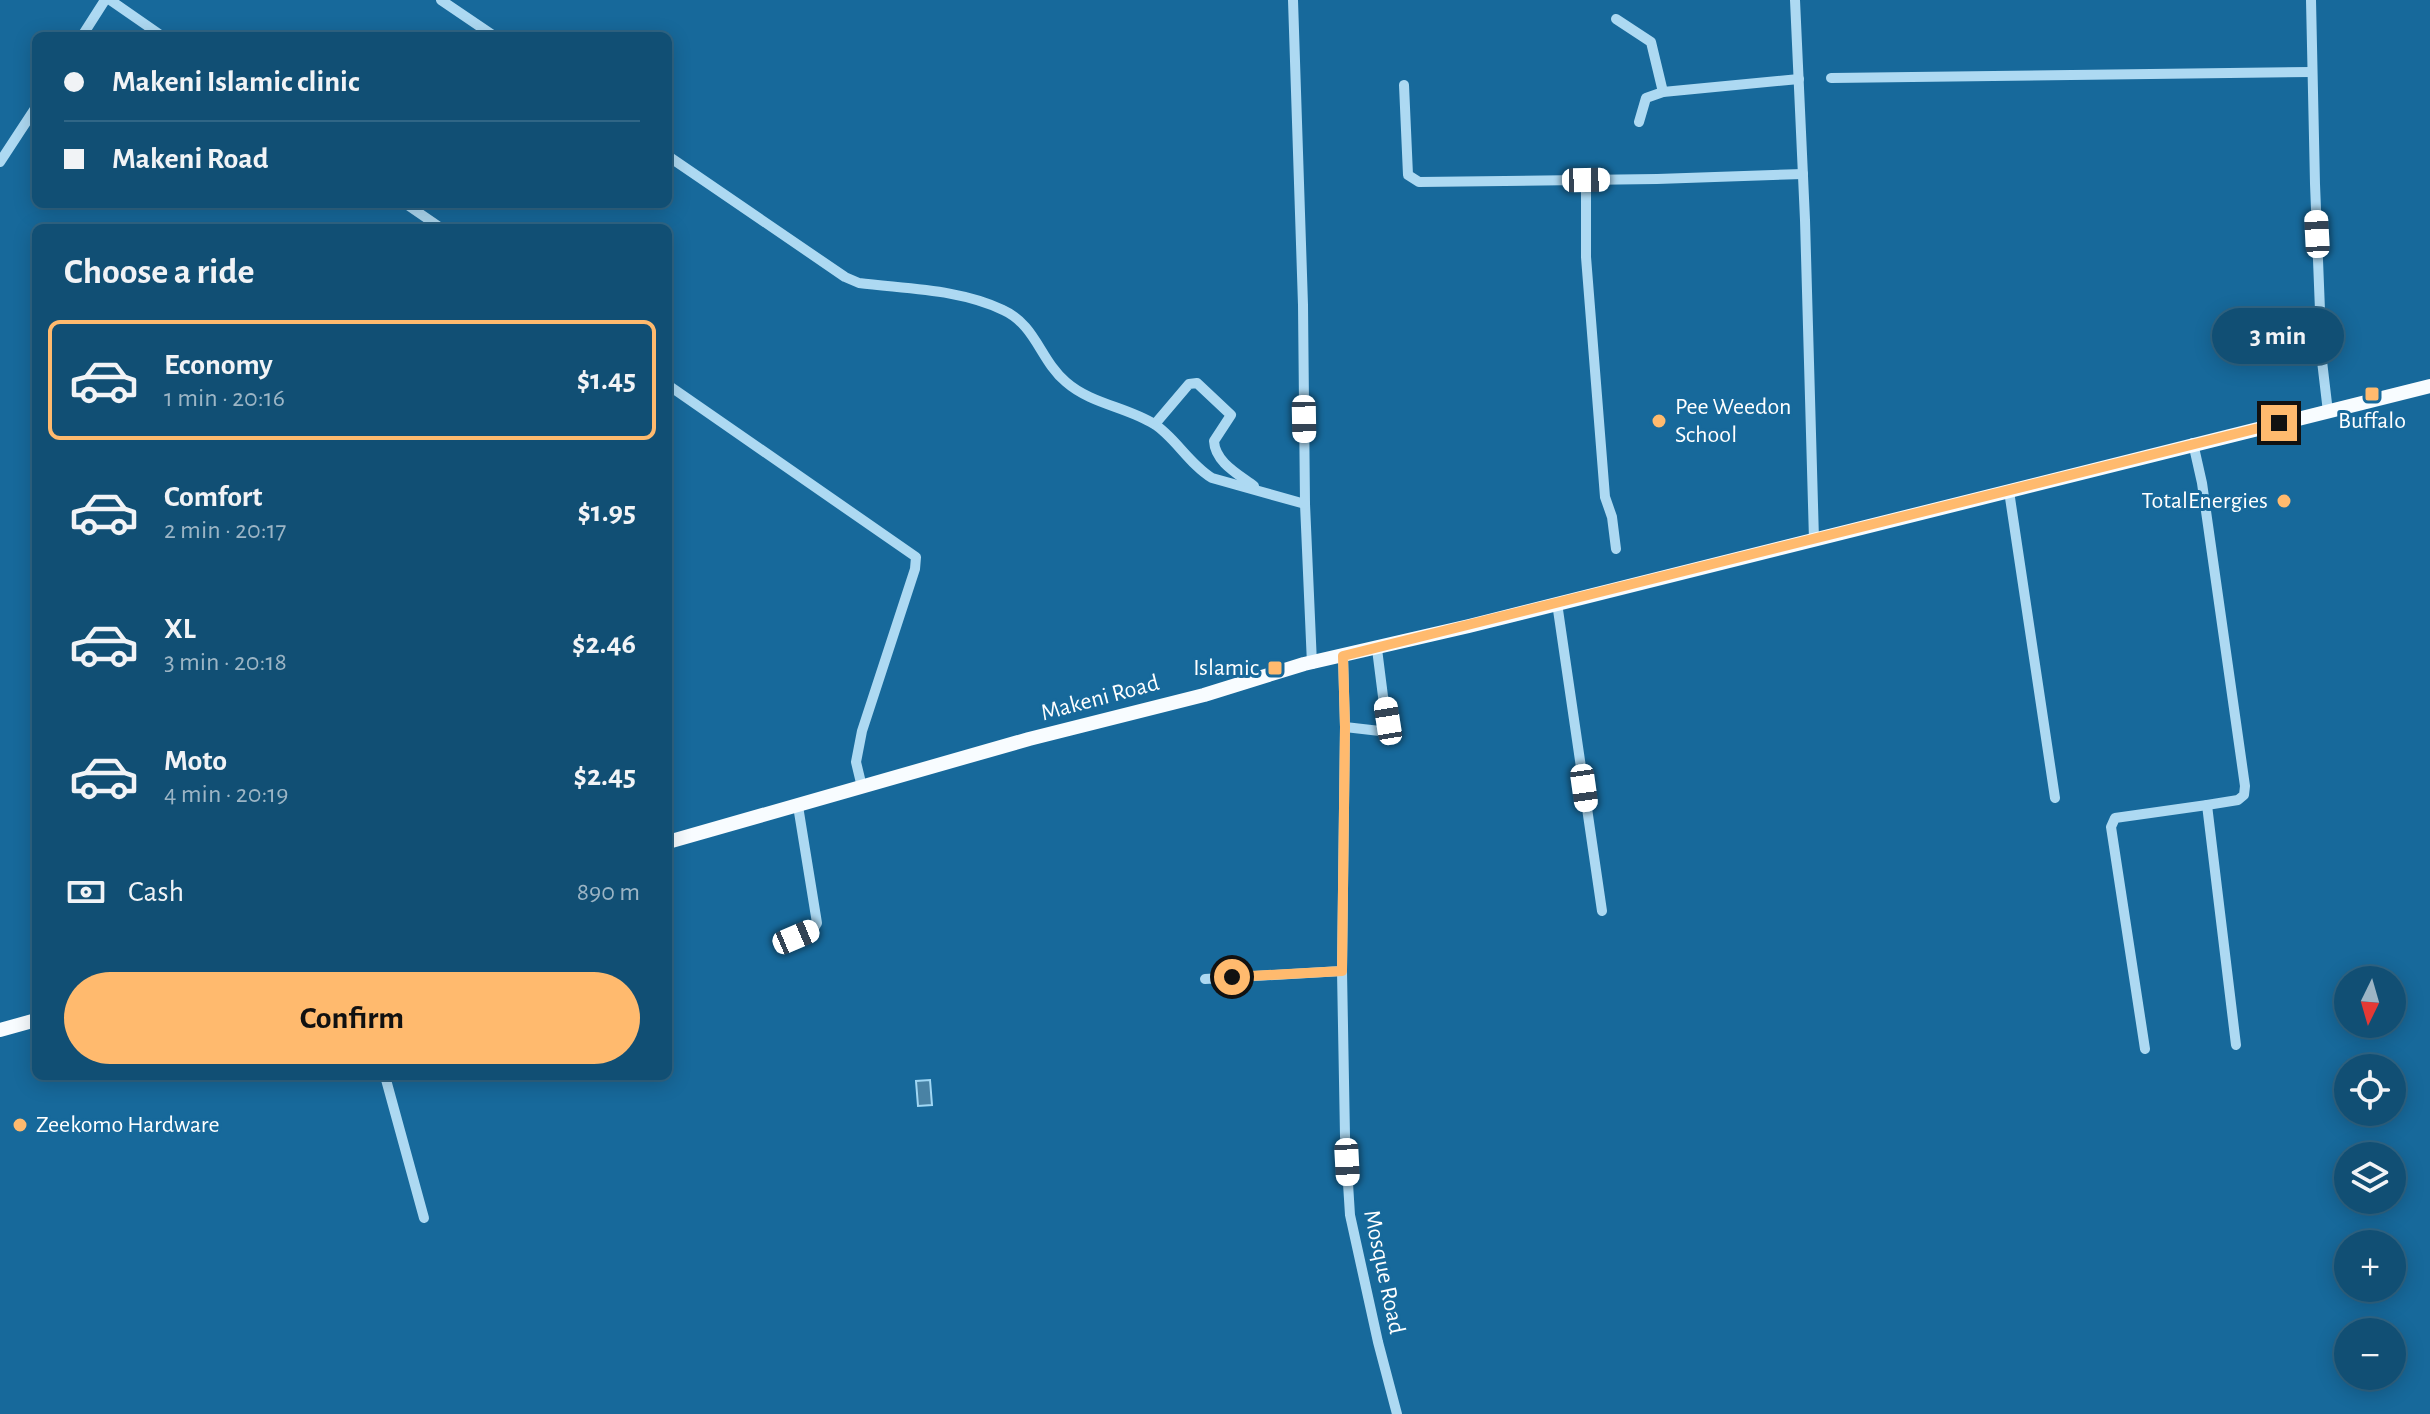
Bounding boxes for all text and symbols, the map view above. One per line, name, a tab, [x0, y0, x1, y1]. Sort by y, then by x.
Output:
text: Makeni Islamic clinic	[112, 67, 360, 97]
text: Makeni Road	[112, 144, 269, 174]
car	[1562, 168, 1610, 192]
car	[2304, 209, 2330, 259]
text: Choose a ride	[64, 254, 254, 290]
callout: 3 min	[2213, 307, 2345, 363]
text: 3 min	[2250, 323, 2306, 349]
icon: car	[68, 344, 140, 416]
text: Economy	[164, 350, 273, 380]
text: $1.45	[577, 365, 636, 395]
text: 1 min · 20:16	[164, 385, 285, 411]
marker: Buffalo	[2363, 385, 2381, 403]
car	[1292, 395, 1316, 443]
place label: Pee Weedon School	[1675, 395, 1791, 447]
route end	[2261, 405, 2297, 441]
place label: Buffalo	[2338, 409, 2406, 433]
marker: Pee Weedon School	[1650, 412, 1668, 430]
icon: car	[68, 476, 140, 548]
text: Comfort	[164, 482, 263, 512]
place label: TotalEnergies	[2141, 489, 2268, 513]
marker: TotalEnergies	[2275, 492, 2293, 510]
text: $1.95	[577, 497, 636, 527]
text: 2 min · 20:17	[164, 517, 286, 543]
icon: car	[68, 608, 140, 680]
text: XL	[164, 614, 196, 644]
text: $2.46	[572, 629, 636, 659]
text: 3 min · 20:18	[164, 649, 287, 675]
place label: Islamic	[1193, 656, 1259, 680]
marker: Islamic	[1266, 659, 1284, 677]
street label: Makeni Road	[1038, 671, 1162, 725]
car	[1372, 695, 1404, 747]
icon: car	[68, 740, 140, 812]
text: Moto	[164, 746, 227, 776]
text: $2.45	[573, 761, 636, 791]
car	[1569, 763, 1599, 813]
text: 4 min · 20:19	[164, 781, 289, 807]
icon: cash	[64, 870, 108, 914]
text: Cash	[128, 877, 184, 907]
text: 890 m	[577, 879, 640, 905]
car	[769, 917, 823, 957]
route start	[1214, 959, 1250, 995]
north arrow	[2334, 966, 2406, 1038]
map controls	[2334, 966, 2406, 1390]
button: Confirm	[64, 972, 640, 1064]
button: locate	[2334, 1054, 2406, 1126]
place label: Zeekomo Hardware	[36, 1113, 220, 1137]
marker: Zeekomo Hardware	[11, 1116, 29, 1134]
car	[1334, 1137, 1360, 1187]
button: layers	[2334, 1142, 2406, 1214]
street label: Mosque Road	[1359, 1208, 1409, 1336]
button: +	[2334, 1230, 2406, 1302]
button: −	[2334, 1318, 2406, 1390]

